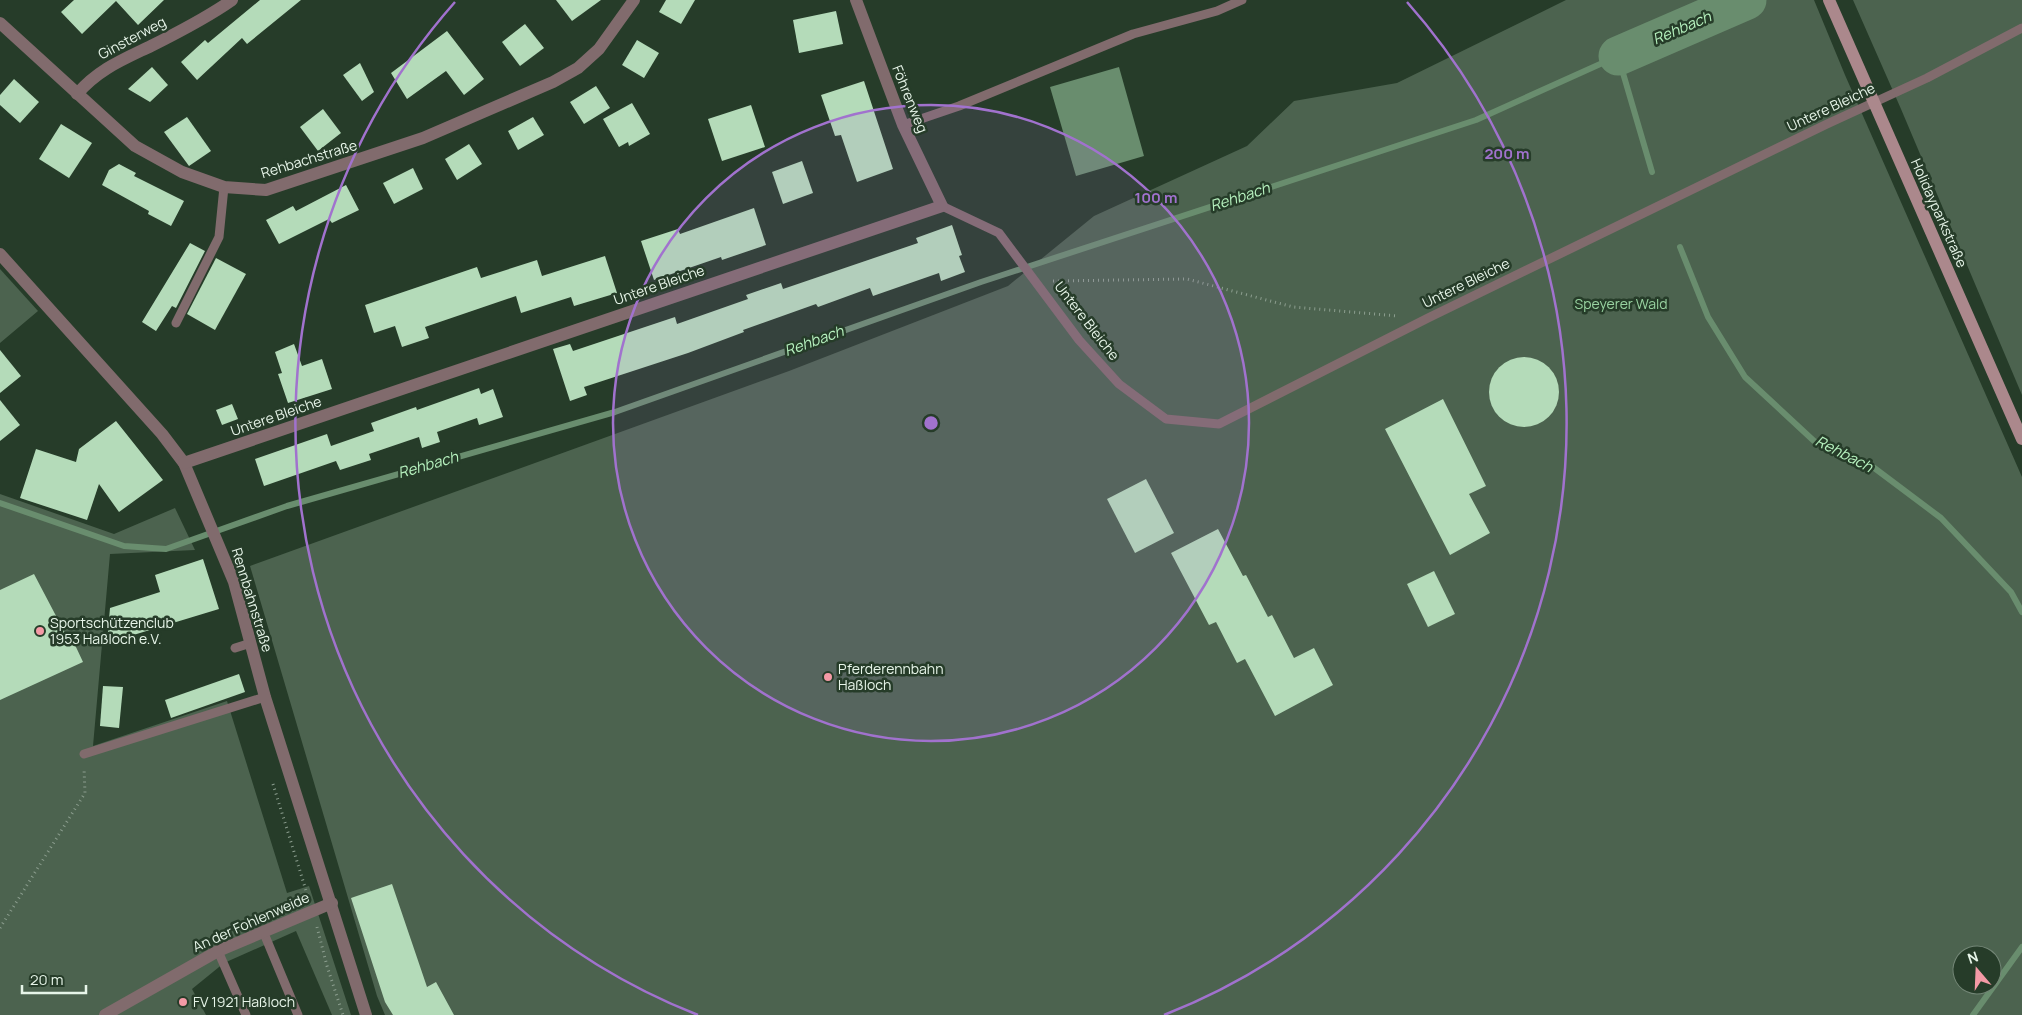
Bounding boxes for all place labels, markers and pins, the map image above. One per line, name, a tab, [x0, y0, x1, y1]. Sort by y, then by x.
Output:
centre of rings	[922, 414, 940, 432]
place label: Sportschützenclub 1953 Haßloch e.V.	[50, 613, 174, 648]
marker: Sportschützenclub 1953 Haßloch e.V.	[34, 625, 46, 637]
place label: Pferderennbahn Haßloch	[838, 659, 943, 694]
marker: Pferderennbahn Haßloch	[822, 671, 834, 683]
place label: FV 1921 Haßloch	[193, 992, 295, 1011]
marker: FV 1921 Haßloch	[177, 996, 189, 1008]

